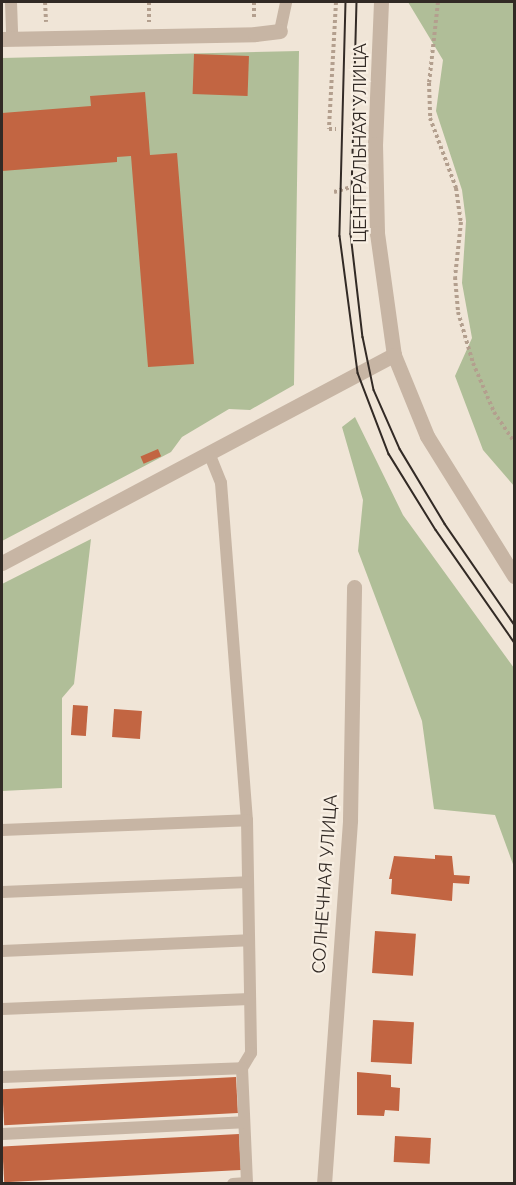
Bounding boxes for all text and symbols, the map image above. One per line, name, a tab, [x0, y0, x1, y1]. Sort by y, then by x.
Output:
street label: ЦЕНТРАЛЬНАЯ УЛИЦА	[349, 43, 371, 243]
street label: СОЛНЕЧНАЯ УЛИЦА	[308, 794, 342, 974]

